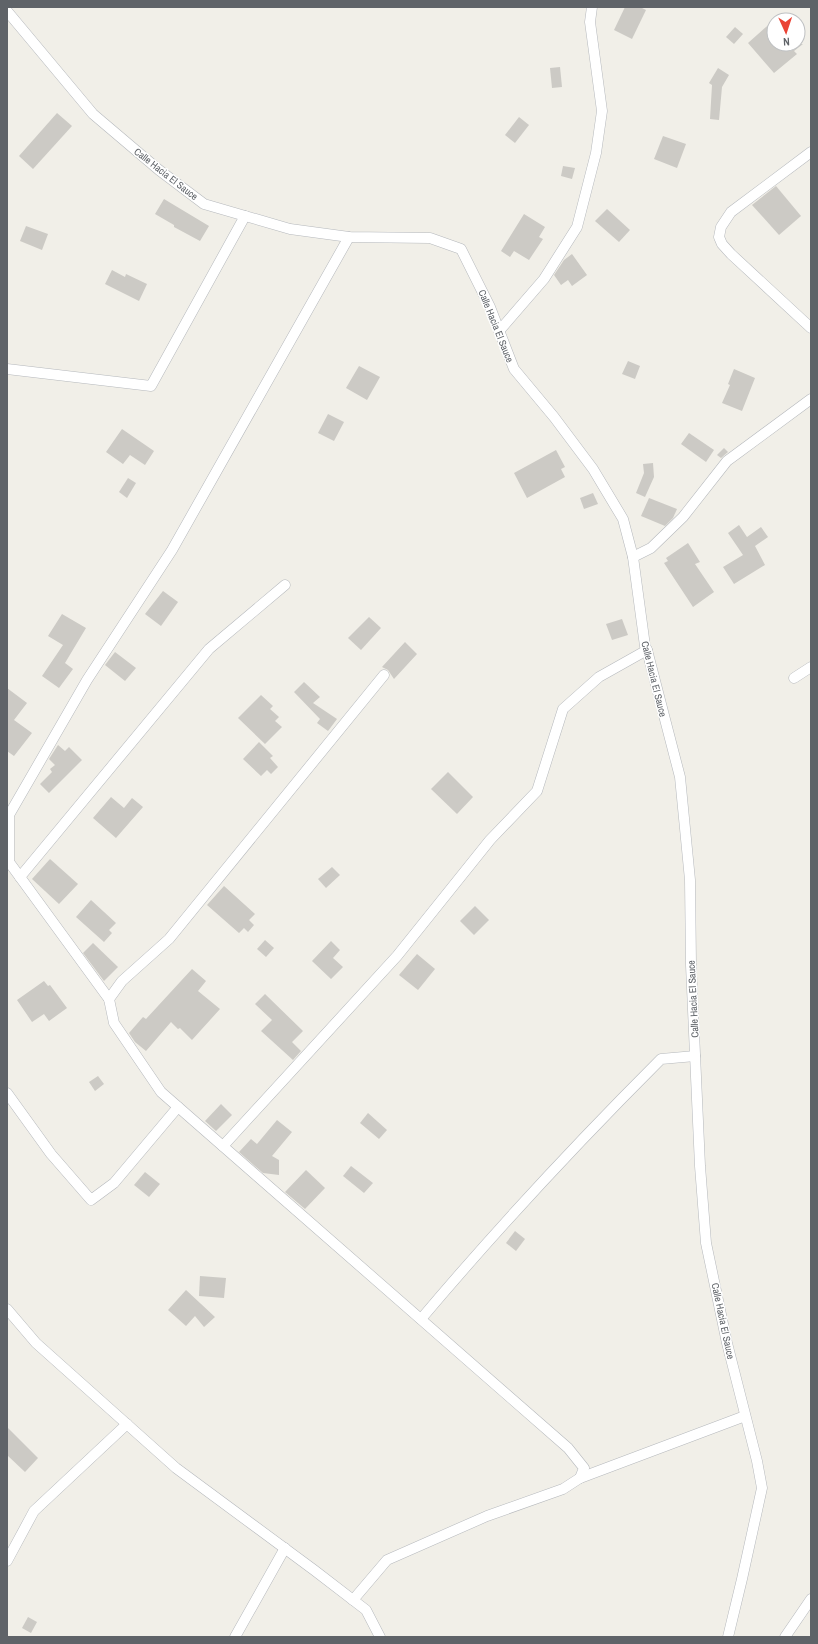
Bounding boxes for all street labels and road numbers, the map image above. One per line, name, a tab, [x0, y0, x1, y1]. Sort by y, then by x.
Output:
street label: Calle Hacia El Sauce	[131, 145, 201, 203]
street label: Calle Hacia El Sauce	[475, 288, 517, 365]
street label: Calle Hacia El Sauce	[638, 640, 670, 719]
street label: Calle Hacia El Sauce	[684, 960, 702, 1038]
street label: Calle Hacia El Sauce	[709, 1282, 738, 1361]

